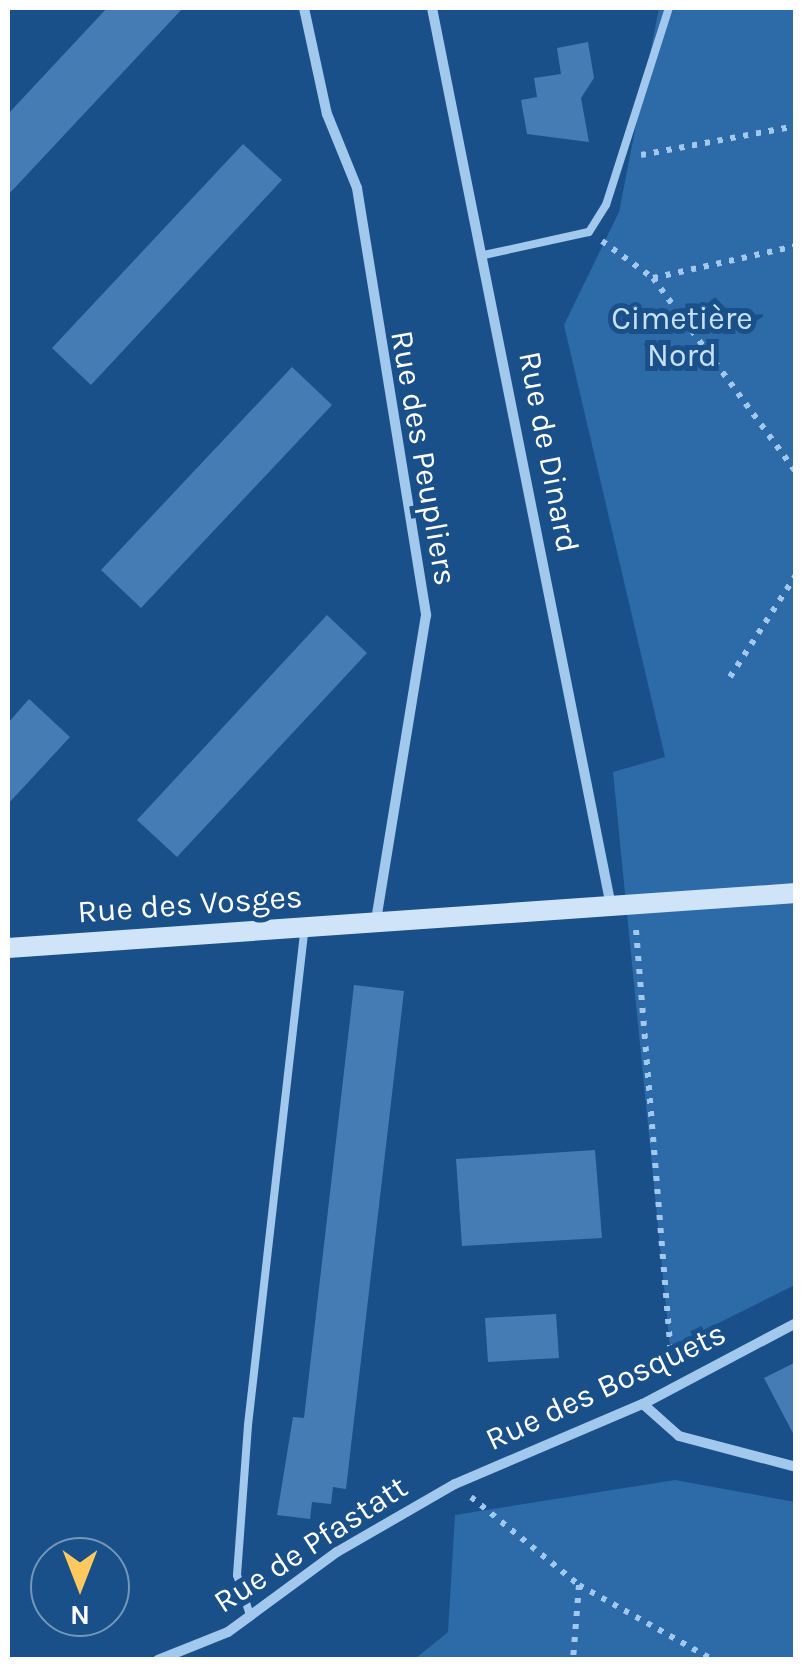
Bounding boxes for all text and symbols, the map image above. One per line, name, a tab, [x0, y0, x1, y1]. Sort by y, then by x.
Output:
park label: Cimetière Nord	[611, 301, 753, 376]
street label: Rue des Peupliers	[382, 327, 464, 589]
street label: Rue de Dinard	[510, 348, 586, 556]
street label: Rue des Vosges	[76, 878, 304, 932]
street label: Rue des Bosquets	[480, 1315, 732, 1459]
street label: Rue de Pfastatt	[207, 1468, 415, 1622]
north arrow	[30, 1537, 130, 1637]
text: N	[70, 1599, 90, 1632]

